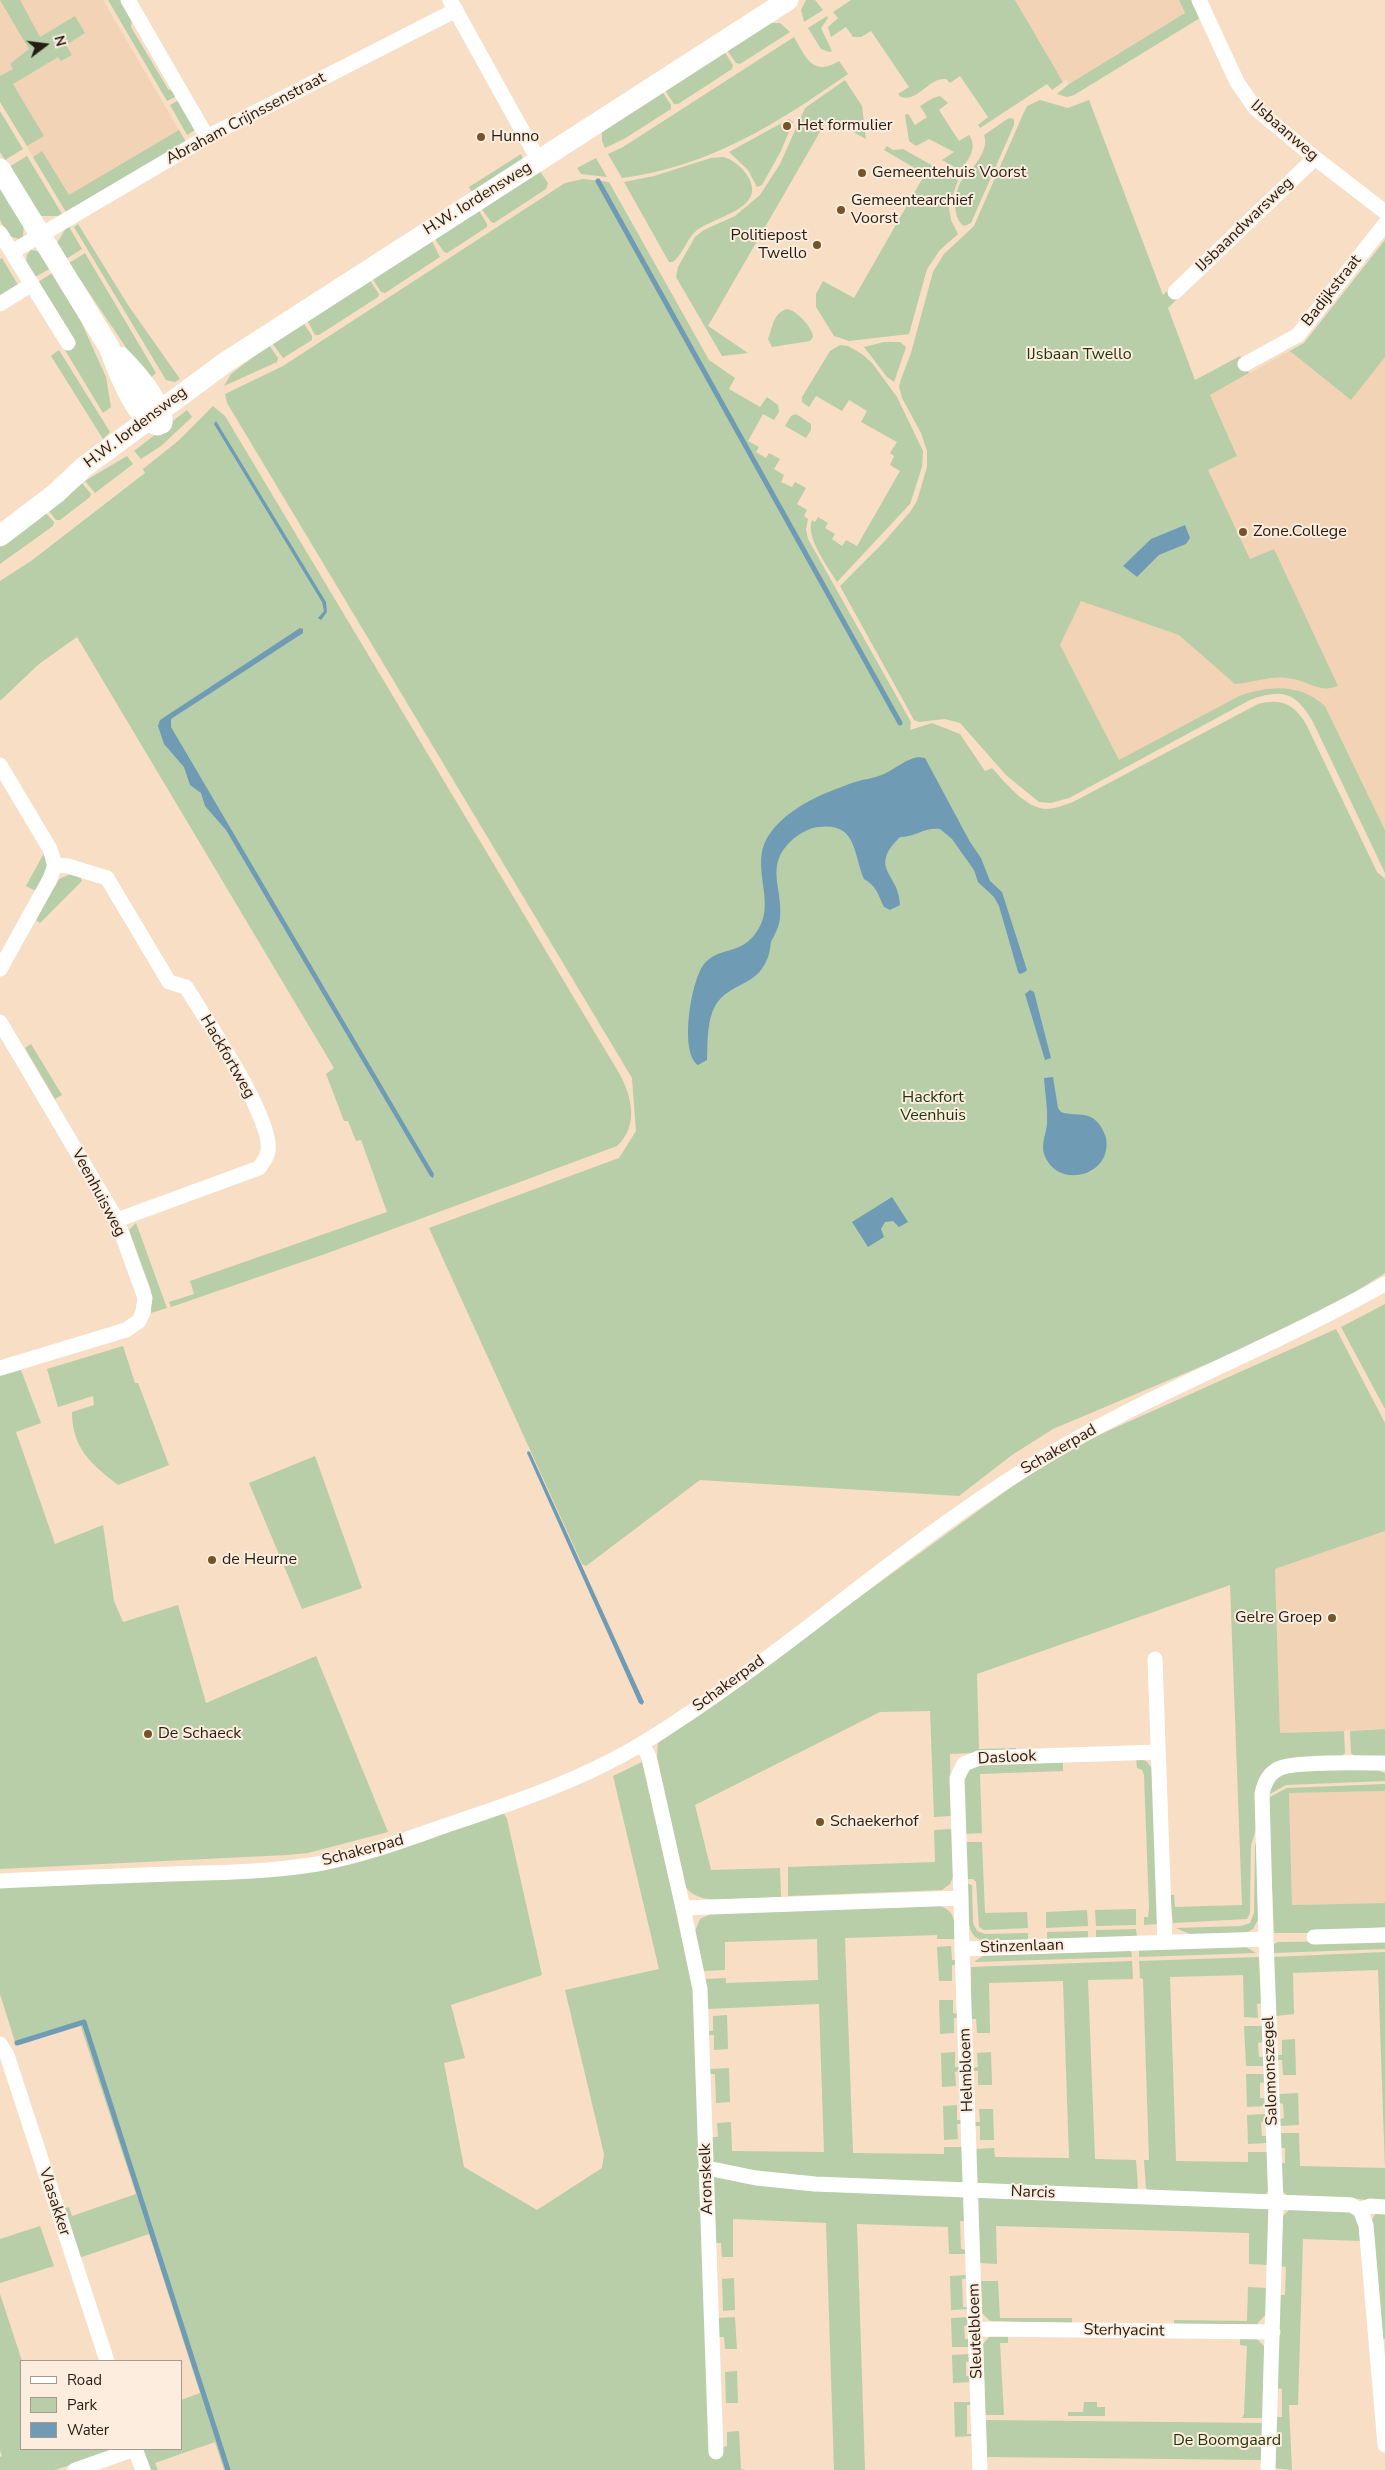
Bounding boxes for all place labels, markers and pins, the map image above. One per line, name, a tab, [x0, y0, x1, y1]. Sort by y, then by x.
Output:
place label: Het formulier	[797, 116, 892, 136]
marker: Het formulier	[781, 120, 793, 132]
place label: Hunno	[491, 127, 539, 147]
marker: Hunno	[475, 131, 487, 143]
place label: Gemeentehuis Voorst	[872, 163, 1026, 183]
marker: Gemeentehuis Voorst	[856, 167, 868, 179]
place label: Gemeentearchief Voorst	[851, 191, 973, 229]
marker: Gemeentearchief Voorst	[835, 204, 847, 216]
place label: Politiepost Twello	[731, 226, 807, 264]
marker: Politiepost Twello	[811, 239, 823, 251]
place label: Zone.College	[1253, 522, 1347, 542]
marker: Zone.College	[1237, 526, 1249, 538]
place label: de Heurne	[222, 1550, 297, 1570]
marker: de Heurne	[206, 1554, 218, 1566]
place label: Gelre Groep	[1235, 1608, 1322, 1628]
marker: Gelre Groep	[1326, 1612, 1338, 1624]
place label: De Schaeck	[158, 1724, 241, 1744]
marker: De Schaeck	[142, 1728, 154, 1740]
place label: Schaekerhof	[830, 1812, 919, 1832]
marker: Schaekerhof	[814, 1816, 826, 1828]

